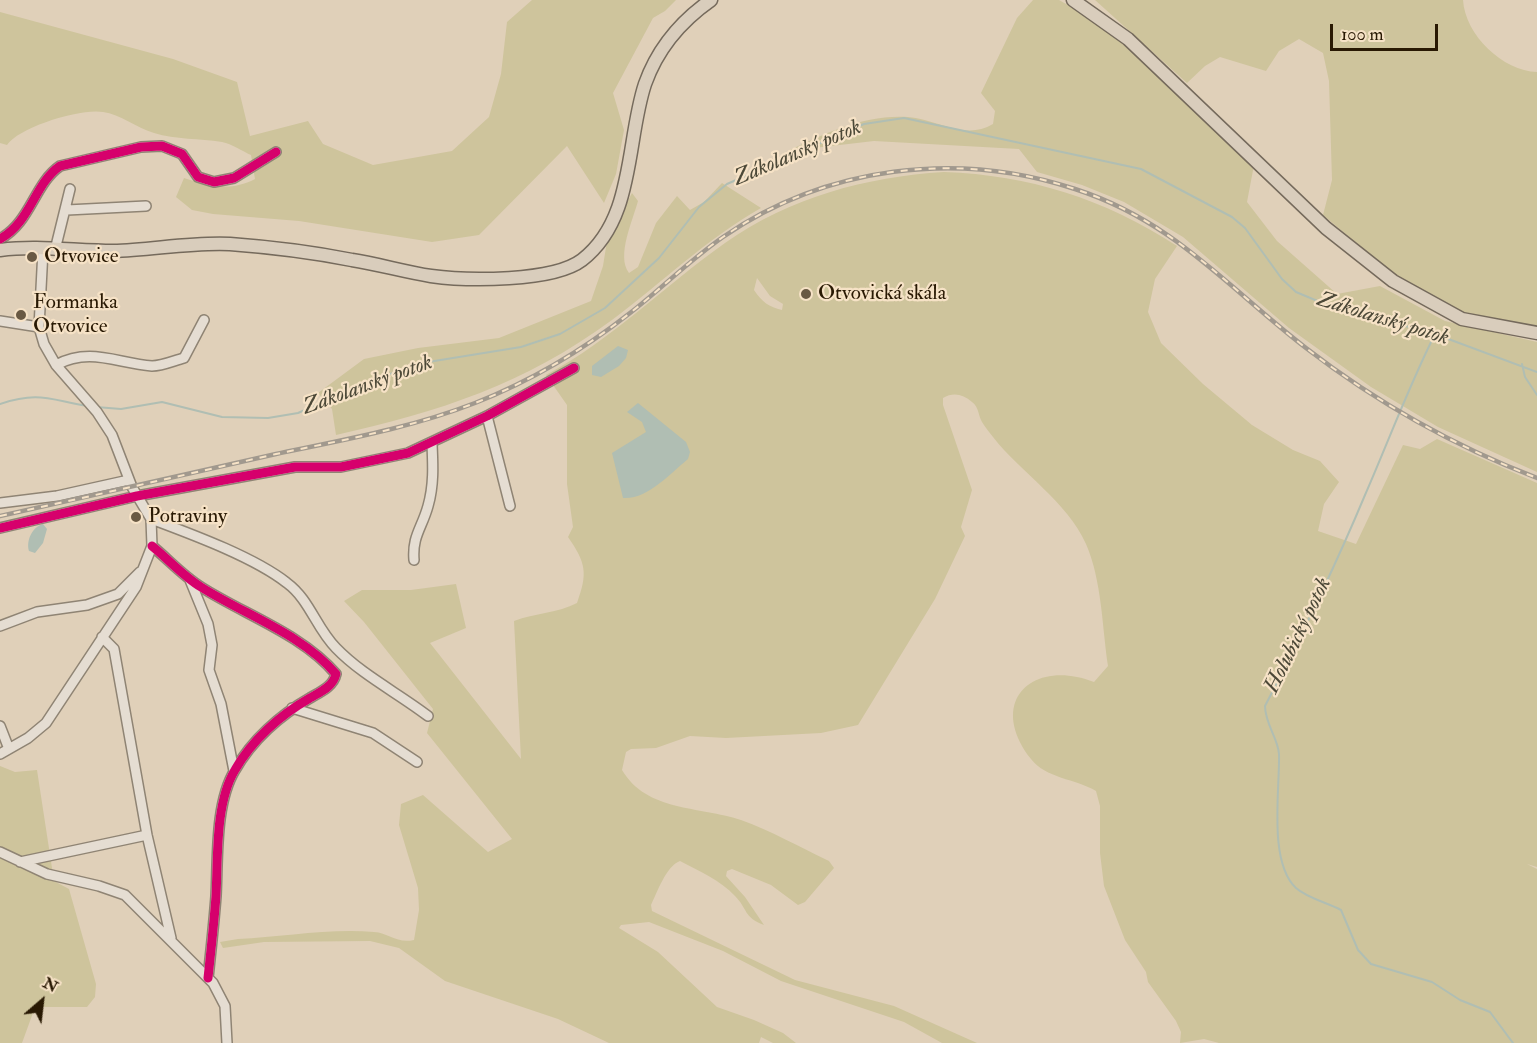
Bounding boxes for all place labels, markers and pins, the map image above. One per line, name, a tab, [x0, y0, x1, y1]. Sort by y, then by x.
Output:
place label: Otvovice	[44, 244, 119, 270]
marker: Otvovice	[25, 250, 39, 264]
place label: Otvovická skála	[818, 281, 946, 307]
marker: Otvovická skála	[799, 287, 813, 301]
place label: Formanka Otvovice	[33, 290, 118, 340]
marker: Formanka Otvovice	[14, 308, 28, 322]
place label: Potraviny	[148, 504, 227, 530]
marker: Potraviny	[129, 510, 143, 524]

